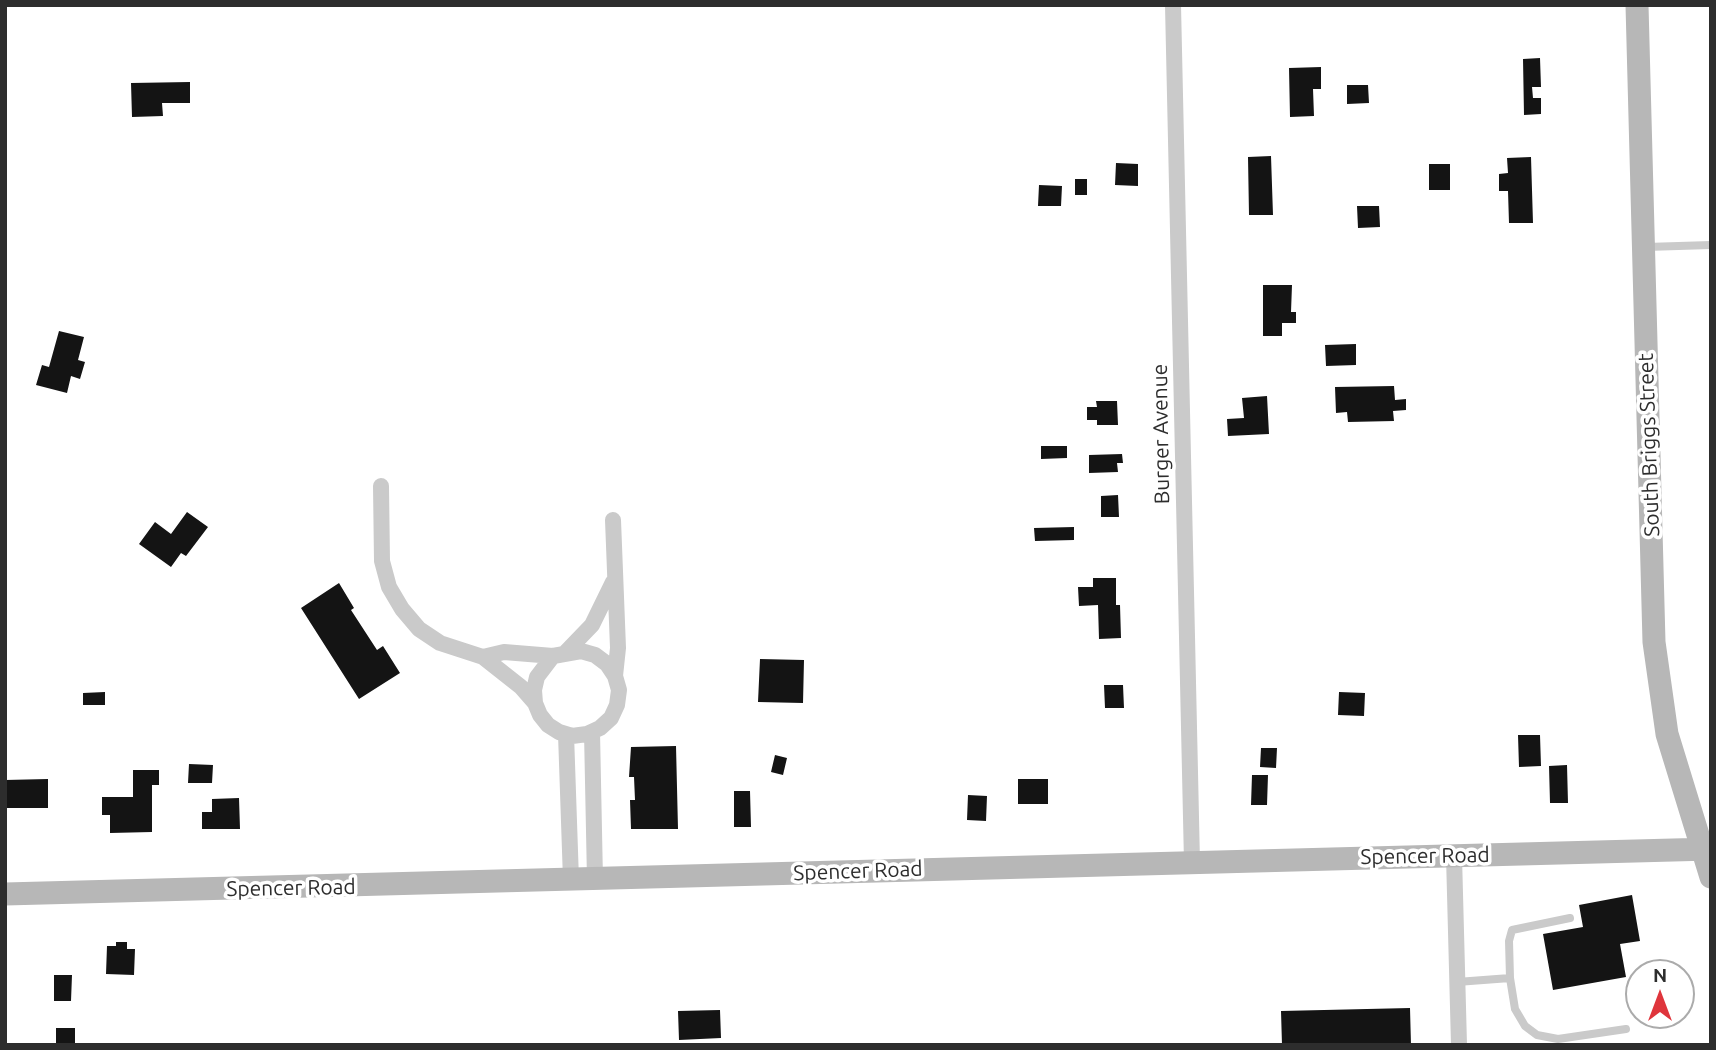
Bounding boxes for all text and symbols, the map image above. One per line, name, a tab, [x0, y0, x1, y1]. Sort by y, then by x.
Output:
street label: South Briggs Street	[1633, 353, 1665, 537]
street label: Burger Avenue	[1147, 364, 1175, 504]
street label: Spencer Road	[1360, 842, 1490, 870]
street label: Spencer Road	[793, 856, 923, 886]
street label: Spencer Road	[226, 874, 356, 902]
north arrow	[1625, 959, 1695, 1029]
text: N	[1653, 964, 1667, 986]

